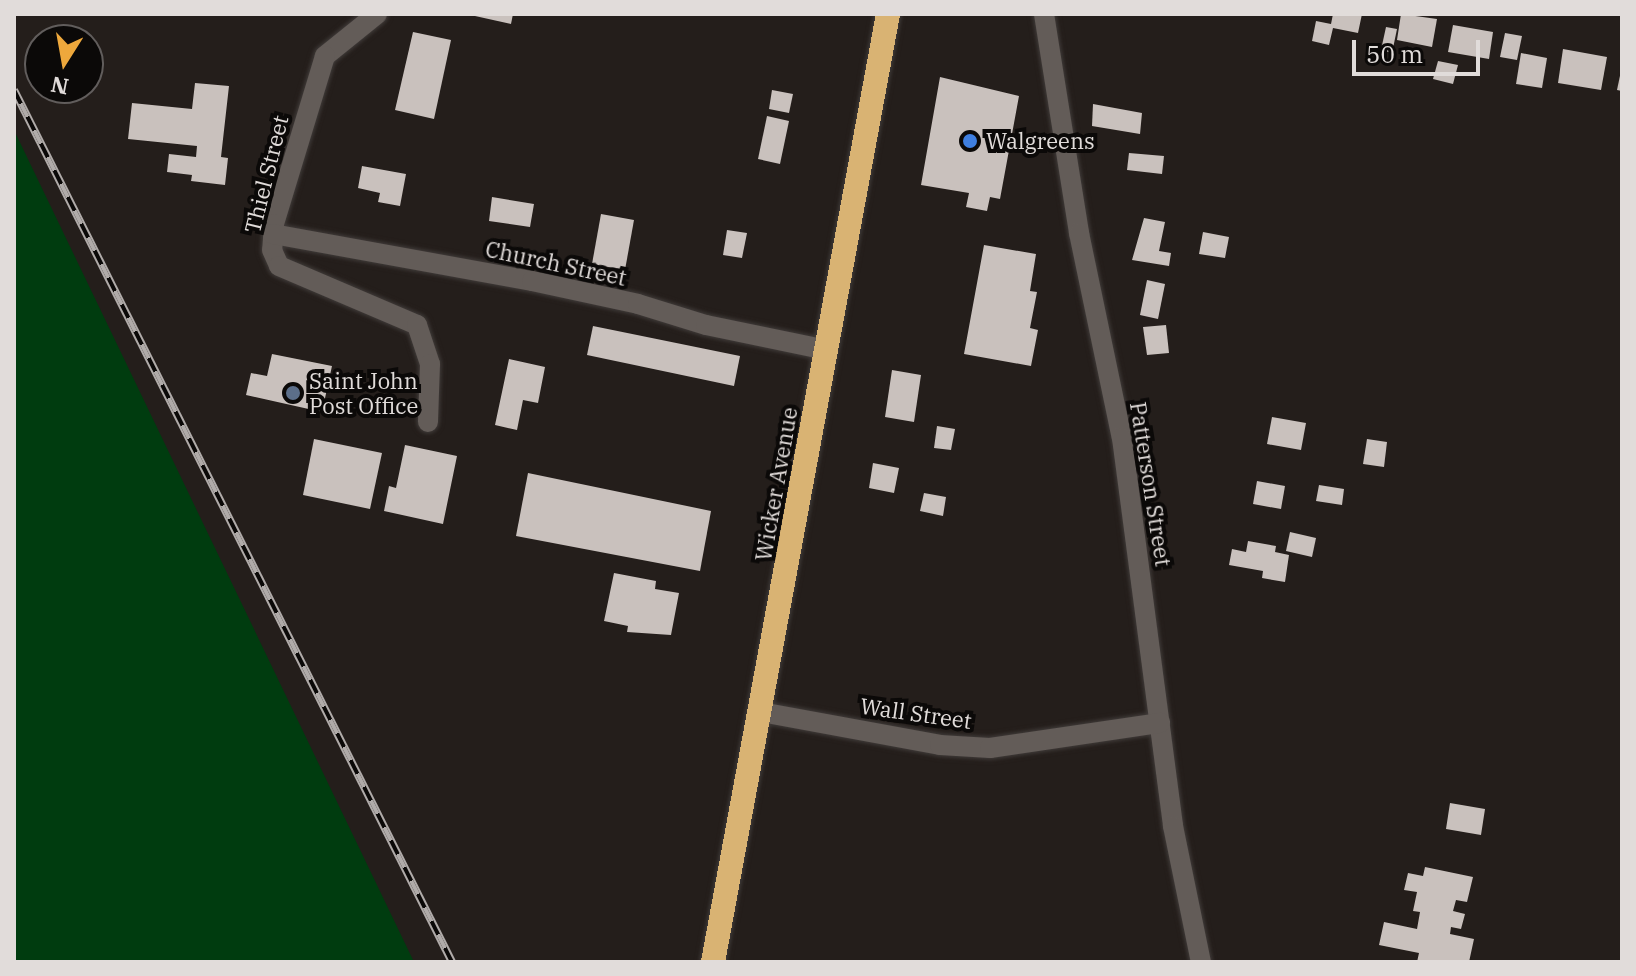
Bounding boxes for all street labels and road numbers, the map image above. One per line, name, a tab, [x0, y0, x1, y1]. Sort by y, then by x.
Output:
street label: Thiel Street	[239, 112, 293, 236]
street label: Church Street	[483, 235, 629, 291]
street label: Patterson Street	[1125, 400, 1177, 568]
street label: Wicker Avenue	[749, 405, 803, 563]
street label: Wall Street	[859, 692, 973, 734]

